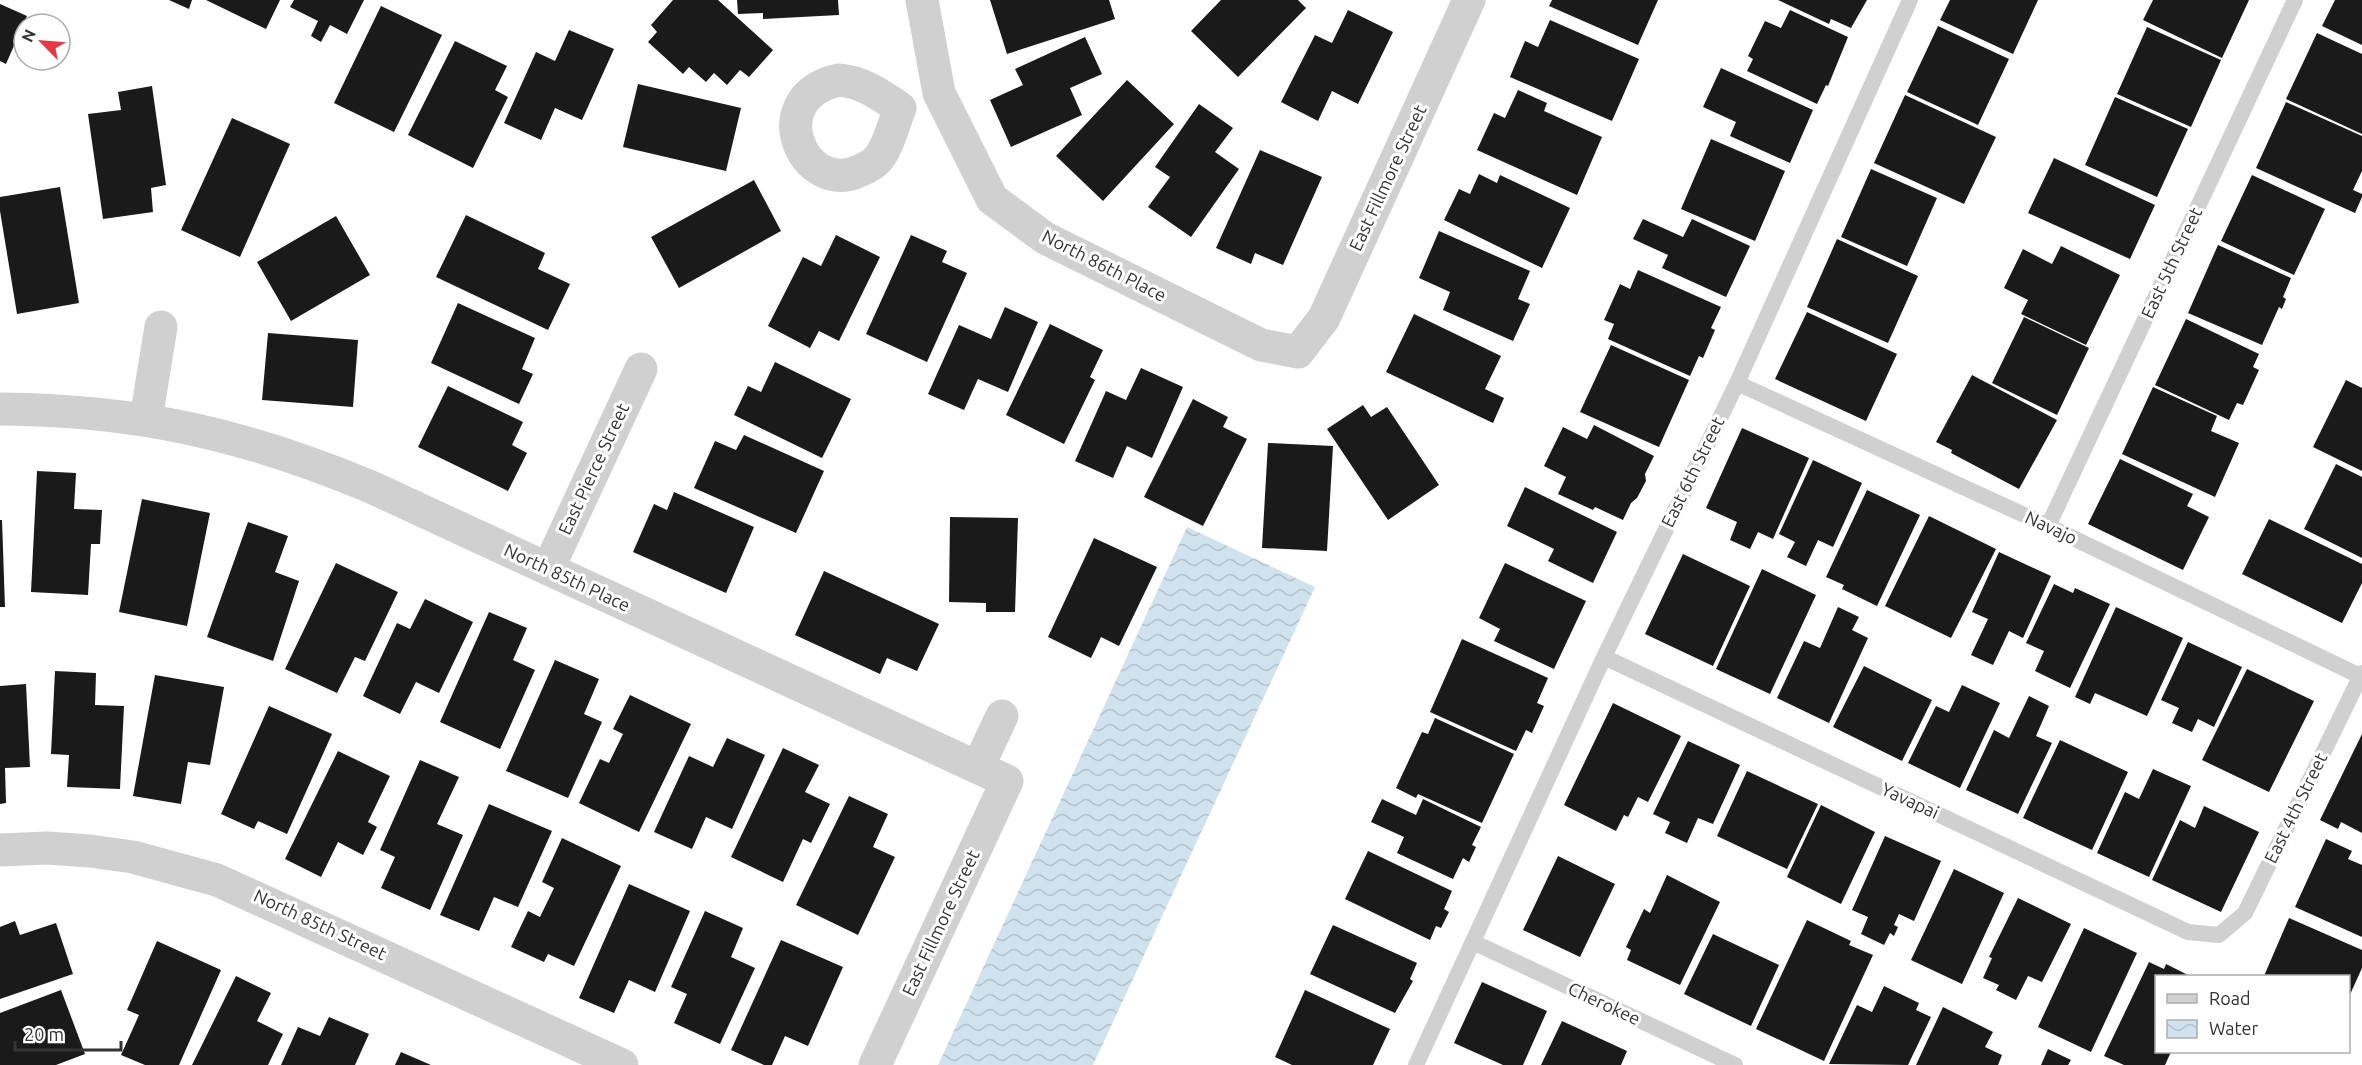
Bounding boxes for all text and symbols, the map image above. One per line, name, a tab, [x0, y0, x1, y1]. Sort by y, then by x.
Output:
north arrow	[12, 12, 72, 72]
text: N	[18, 26, 39, 45]
street label: East Fillmore Street	[1344, 101, 1430, 254]
street label: East 5th Street	[2137, 204, 2206, 321]
street label: North 86th Place	[1039, 225, 1170, 305]
street label: East Pierce Street	[554, 400, 632, 538]
street label: East 6th Street	[1657, 413, 1727, 530]
street label: Navajo	[2022, 506, 2081, 548]
street label: North 85th Place	[501, 539, 633, 615]
street label: East 4th Street	[2260, 749, 2330, 866]
street label: Yavapai	[1878, 778, 1942, 822]
street label: East Fillmore Street	[897, 846, 983, 999]
street label: North 85th Street	[251, 885, 390, 964]
legend	[2155, 975, 2350, 1053]
street label: Cherokee	[1565, 978, 1644, 1028]
text: Road	[2209, 988, 2251, 1008]
scale bar	[15, 1014, 122, 1052]
text: Water	[2209, 1018, 2259, 1038]
text: 20 m	[24, 1024, 64, 1044]

